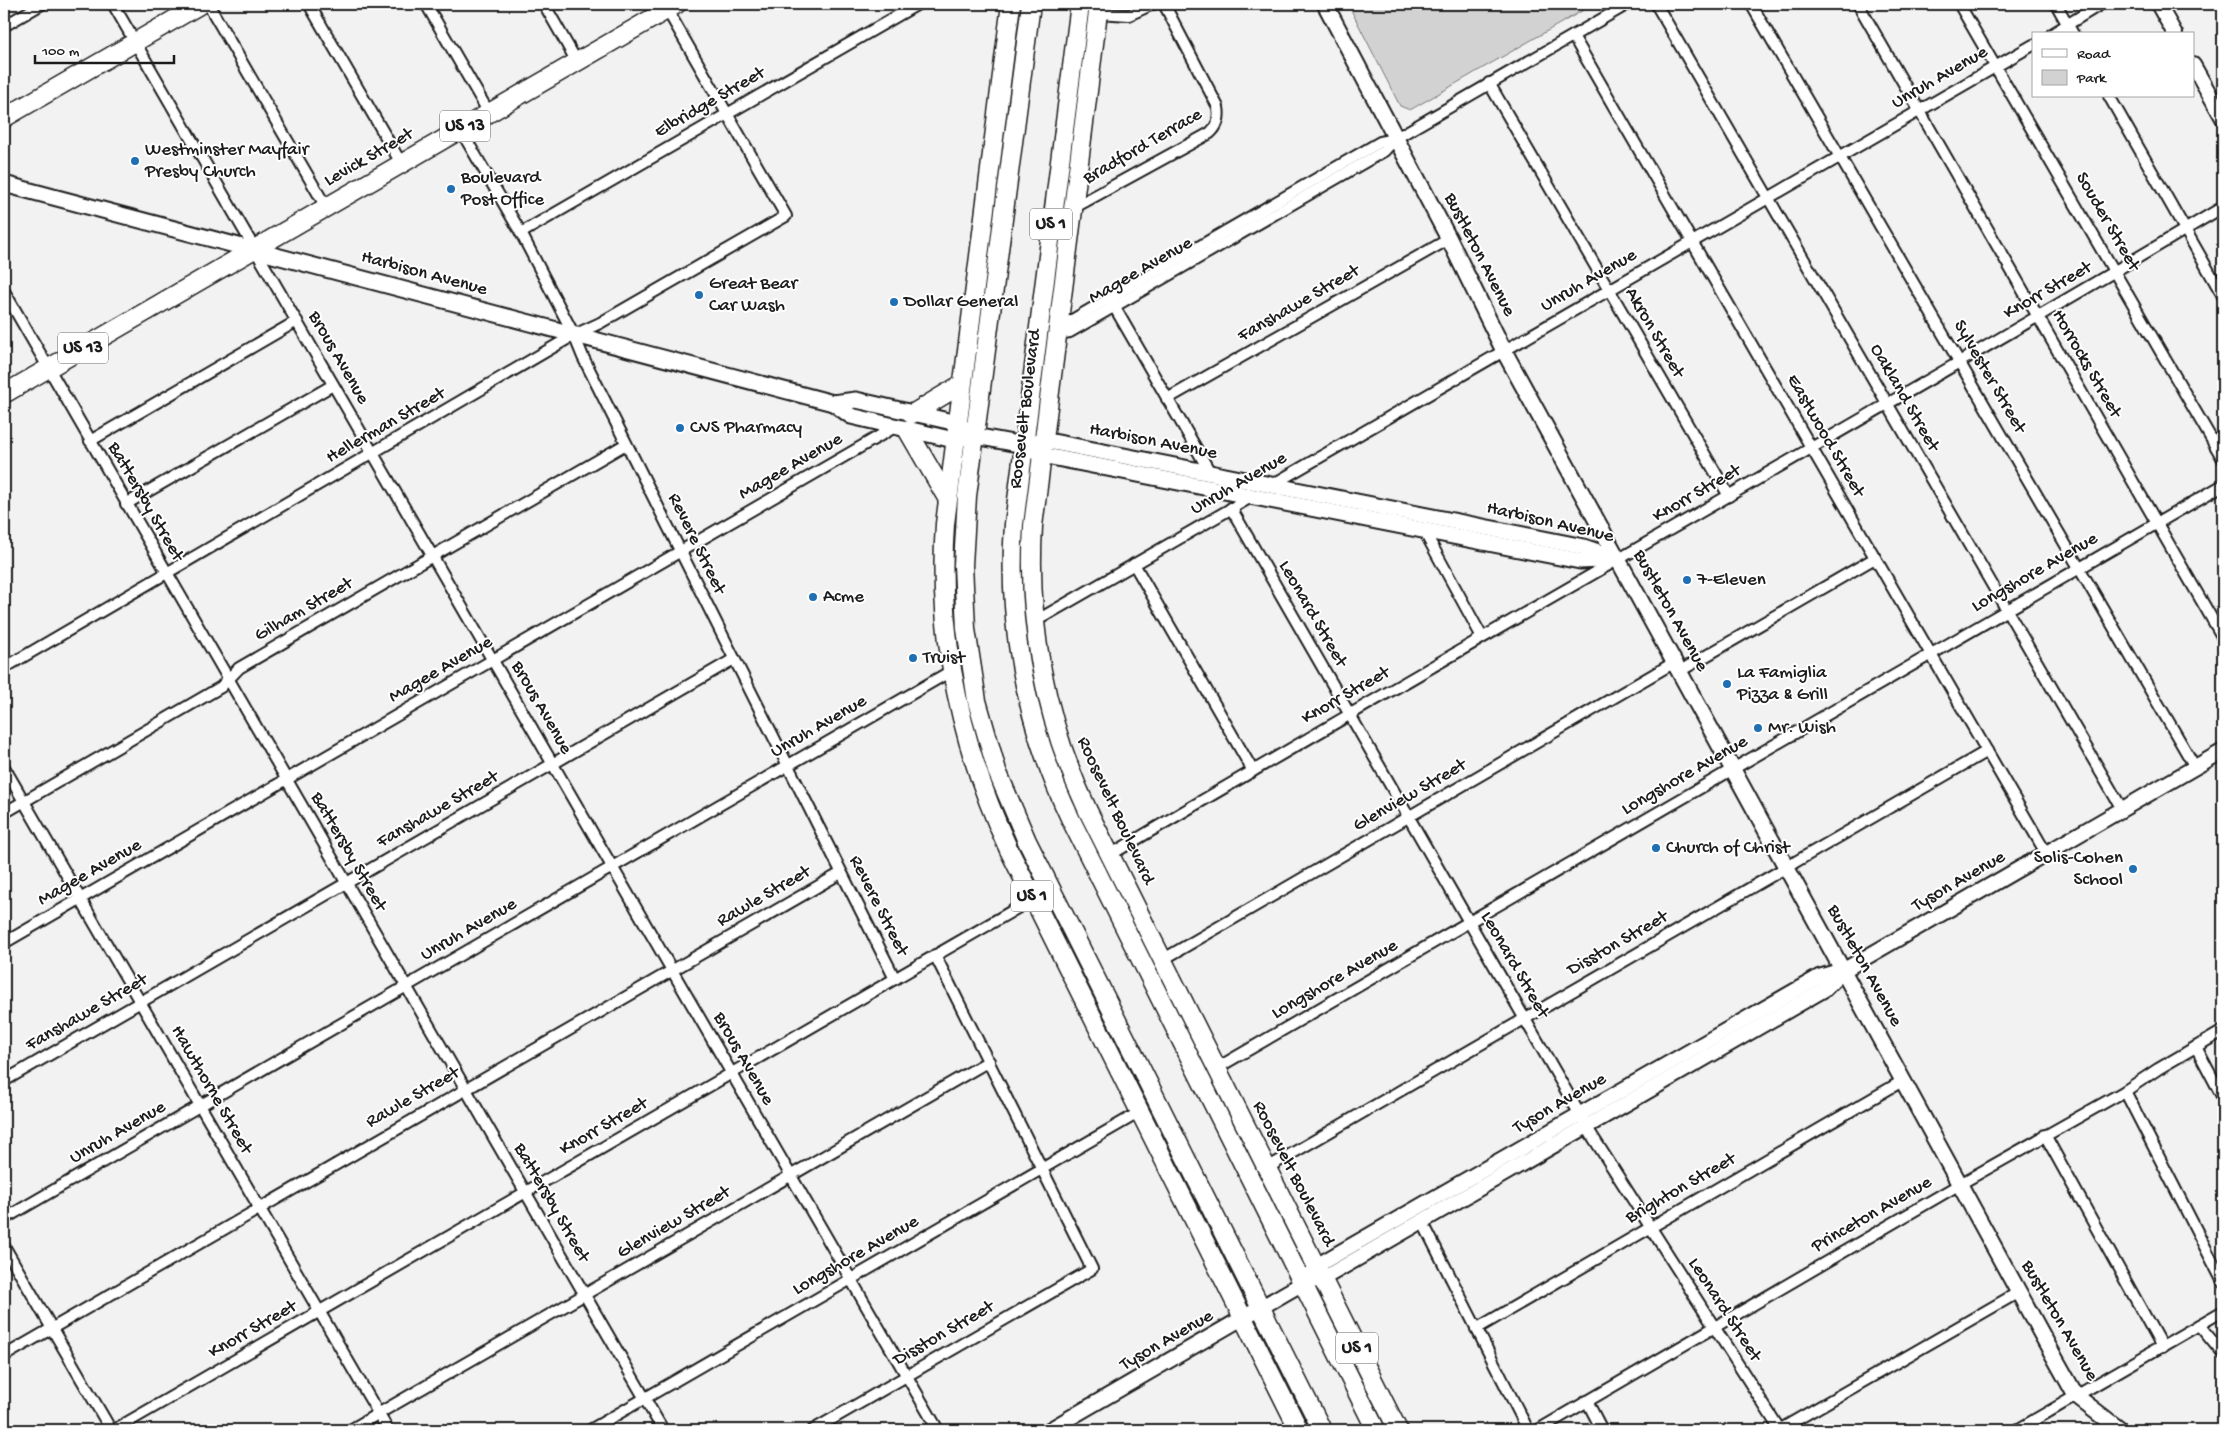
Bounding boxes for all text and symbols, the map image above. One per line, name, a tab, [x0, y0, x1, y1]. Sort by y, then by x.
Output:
scale bar	[35, 32, 174, 64]
legend	[2032, 32, 2194, 98]
street label: Unruh Avenue	[1888, 41, 1992, 115]
text: 100 m	[41, 43, 80, 61]
text: Road	[2077, 46, 2111, 64]
street label: Elbridge Street	[651, 61, 771, 144]
text: Park	[2076, 70, 2107, 88]
street label: Bradford Terrace	[1079, 104, 1207, 191]
road number: US 13	[440, 110, 490, 142]
street label: Levick Street	[320, 122, 420, 193]
place label: Westminster Mayfair Presby Church	[144, 139, 311, 184]
marker: Westminster Mayfair Presby Church	[129, 155, 141, 167]
place label: Boulevard Post Office	[460, 167, 544, 212]
street label: Souder Street	[2069, 168, 2146, 278]
marker: Boulevard Post Office	[445, 183, 457, 195]
street label: Bustleton Avenue	[1438, 188, 1520, 321]
road number: US 1	[1030, 208, 1072, 240]
street label: Magee Avenue	[1085, 232, 1197, 310]
street label: Unruh Avenue	[1537, 244, 1641, 318]
street label: Harbison Avenue	[358, 246, 490, 302]
street label: Knorr Street	[2000, 255, 2098, 325]
street label: Fanshawe Street	[1233, 259, 1366, 349]
place label: Great Bear Car Wash	[709, 273, 799, 318]
street label: Akron Street	[1619, 284, 1690, 384]
marker: Great Bear Car Wash	[693, 289, 705, 301]
place label: Dollar General	[902, 291, 1018, 314]
marker: Dollar General	[888, 296, 900, 308]
street label: Brous Avenue	[302, 306, 374, 409]
street label: Horrocks Street	[2046, 306, 2127, 424]
street label: Sylvester Street	[1947, 316, 2032, 440]
street label: Roosevelt Boulevard	[1005, 326, 1047, 490]
road number: US 13	[58, 332, 108, 363]
street label: Oakland Street	[1864, 340, 1945, 458]
street label: Eastwood Street	[1781, 371, 1871, 503]
street label: Hellerman Street	[322, 381, 452, 469]
place label: CVS Pharmacy	[690, 417, 803, 440]
street label: Harbison Avenue	[1087, 418, 1219, 466]
marker: CVS Pharmacy	[674, 422, 686, 434]
street label: Magee Avenue	[735, 428, 847, 506]
street label: Battersby Street	[101, 437, 190, 568]
street label: Unruh Avenue	[1187, 447, 1291, 521]
street label: Knorr Street	[1649, 458, 1747, 528]
street label: Revere Street	[662, 490, 731, 600]
street label: Harbison Avenue	[1484, 497, 1616, 549]
street label: Longshore Avenue	[1968, 527, 2102, 618]
street label: Bustleton Avenue	[1627, 545, 1713, 676]
street label: Leonard Street	[1272, 557, 1353, 673]
place label: 7-Eleven	[1696, 569, 1766, 592]
street label: Gilham Street	[251, 571, 359, 647]
marker: 7-Eleven	[1681, 574, 1693, 586]
place label: Acme	[823, 586, 864, 609]
marker: Acme	[807, 591, 819, 603]
street label: Magee Avenue	[385, 631, 497, 709]
place label: Truist	[922, 647, 967, 670]
marker: Truist	[907, 652, 919, 664]
street label: Brous Avenue	[505, 656, 577, 759]
street label: Knorr Street	[1298, 660, 1396, 730]
place label: La Famiglia Pizza & Grill	[1736, 662, 1828, 707]
marker: La Famiglia Pizza & Grill	[1721, 678, 1733, 690]
street label: Unruh Avenue	[767, 690, 871, 764]
place label: Mr. Wish	[1768, 717, 1836, 740]
marker: Mr. Wish	[1752, 722, 1764, 734]
street label: Longshore Avenue	[1618, 730, 1752, 821]
street label: Roosevelt Boulevard	[1071, 733, 1160, 890]
street label: Glenview Street	[1349, 753, 1473, 838]
street label: Fanshawe Street	[372, 765, 505, 855]
street label: Battersby Street	[304, 787, 393, 918]
street label: Magee Avenue	[34, 834, 146, 912]
place label: Church of Christ	[1666, 837, 1792, 860]
marker: Church of Christ	[1650, 842, 1662, 854]
street label: Tyson Avenue	[1907, 846, 2010, 919]
place label: Solis-Cohen School	[2034, 847, 2123, 892]
street label: Revere Street	[843, 852, 914, 962]
street label: Rawle Street	[713, 860, 817, 933]
marker: Solis-Cohen School	[2127, 863, 2139, 875]
road number: US 1	[1011, 880, 1053, 911]
street label: Unruh Avenue	[417, 893, 521, 967]
street label: Bustleton Avenue	[1821, 900, 1907, 1031]
street label: Disston Street	[1562, 905, 1674, 983]
street label: Leonard Street	[1474, 908, 1555, 1024]
street label: Longshore Avenue	[1268, 934, 1402, 1025]
street label: Fanshawe Street	[21, 968, 154, 1058]
street label: Brous Avenue	[707, 1007, 779, 1110]
street label: Hawthorne Street	[165, 1022, 258, 1160]
street label: Rawle Street	[362, 1061, 466, 1134]
street label: Tyson Avenue	[1508, 1068, 1611, 1141]
street label: Knorr Street	[556, 1091, 654, 1161]
street label: Unruh Avenue	[66, 1096, 170, 1170]
street label: Roosevelt Boulevard	[1246, 1097, 1340, 1252]
street label: Battersby Street	[507, 1138, 596, 1269]
street label: Brighton Street	[1621, 1147, 1742, 1230]
street label: Princeton Avenue	[1807, 1171, 1936, 1259]
street label: Glenview Street	[613, 1180, 737, 1265]
street label: Longshore Avenue	[789, 1210, 923, 1301]
street label: Leonard Street	[1682, 1254, 1767, 1368]
street label: Bustleton Avenue	[2015, 1256, 2103, 1386]
street label: Knorr Street	[205, 1294, 303, 1364]
street label: Disston Street	[888, 1295, 1000, 1373]
street label: Tyson Avenue	[1115, 1305, 1218, 1378]
road number: US 1	[1336, 1332, 1378, 1364]

